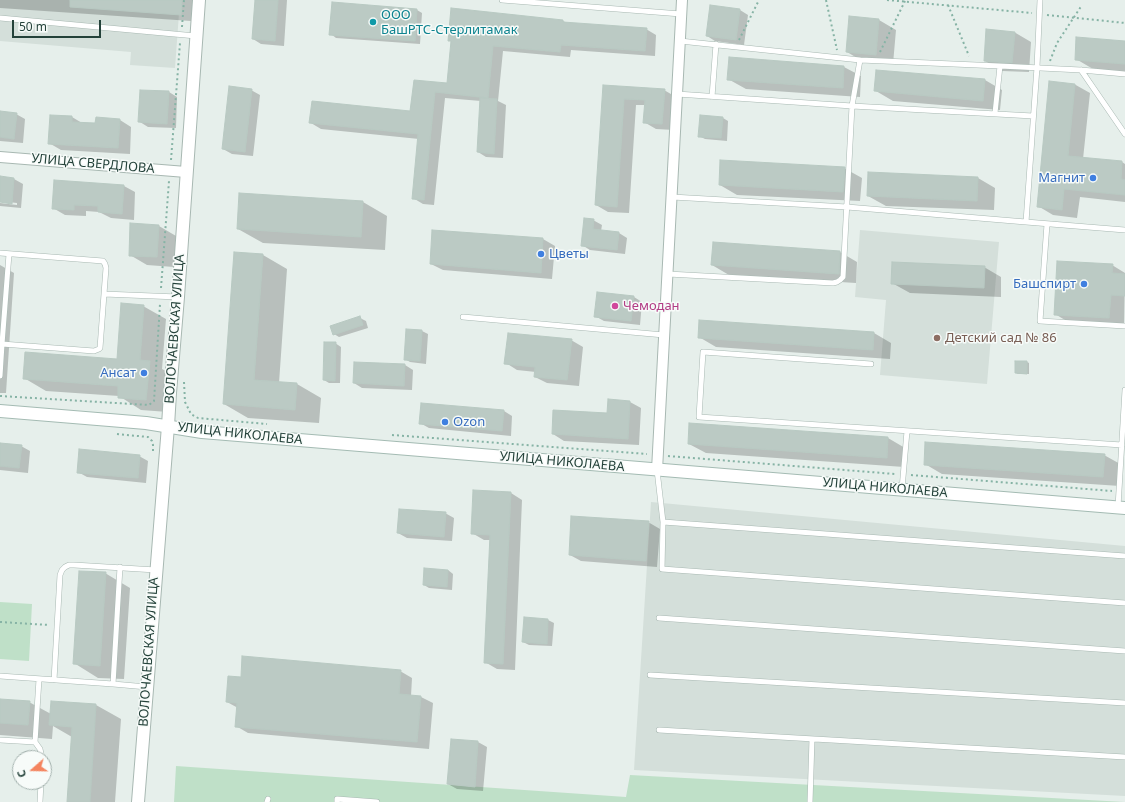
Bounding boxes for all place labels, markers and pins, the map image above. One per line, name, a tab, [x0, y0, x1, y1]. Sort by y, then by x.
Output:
place label: ООО БашРТС-Стерлитамак	[381, 7, 518, 38]
marker: ООО БашРТС-Стерлитамак	[368, 17, 378, 27]
place label: Магнит	[1038, 170, 1085, 186]
marker: Магнит	[1088, 173, 1098, 183]
place label: Цветы	[549, 246, 589, 262]
marker: Цветы	[536, 249, 546, 259]
place label: Башспирт	[1013, 276, 1076, 292]
marker: Башспирт	[1079, 279, 1089, 289]
place label: Чемодан	[623, 298, 680, 314]
marker: Чемодан	[610, 301, 620, 311]
place label: Детский сад № 86	[945, 330, 1057, 346]
marker: Детский сад № 86	[932, 333, 942, 343]
place label: Ансат	[100, 365, 136, 381]
marker: Ансат	[139, 368, 149, 378]
place label: Ozon	[453, 414, 485, 430]
marker: Ozon	[440, 417, 450, 427]

